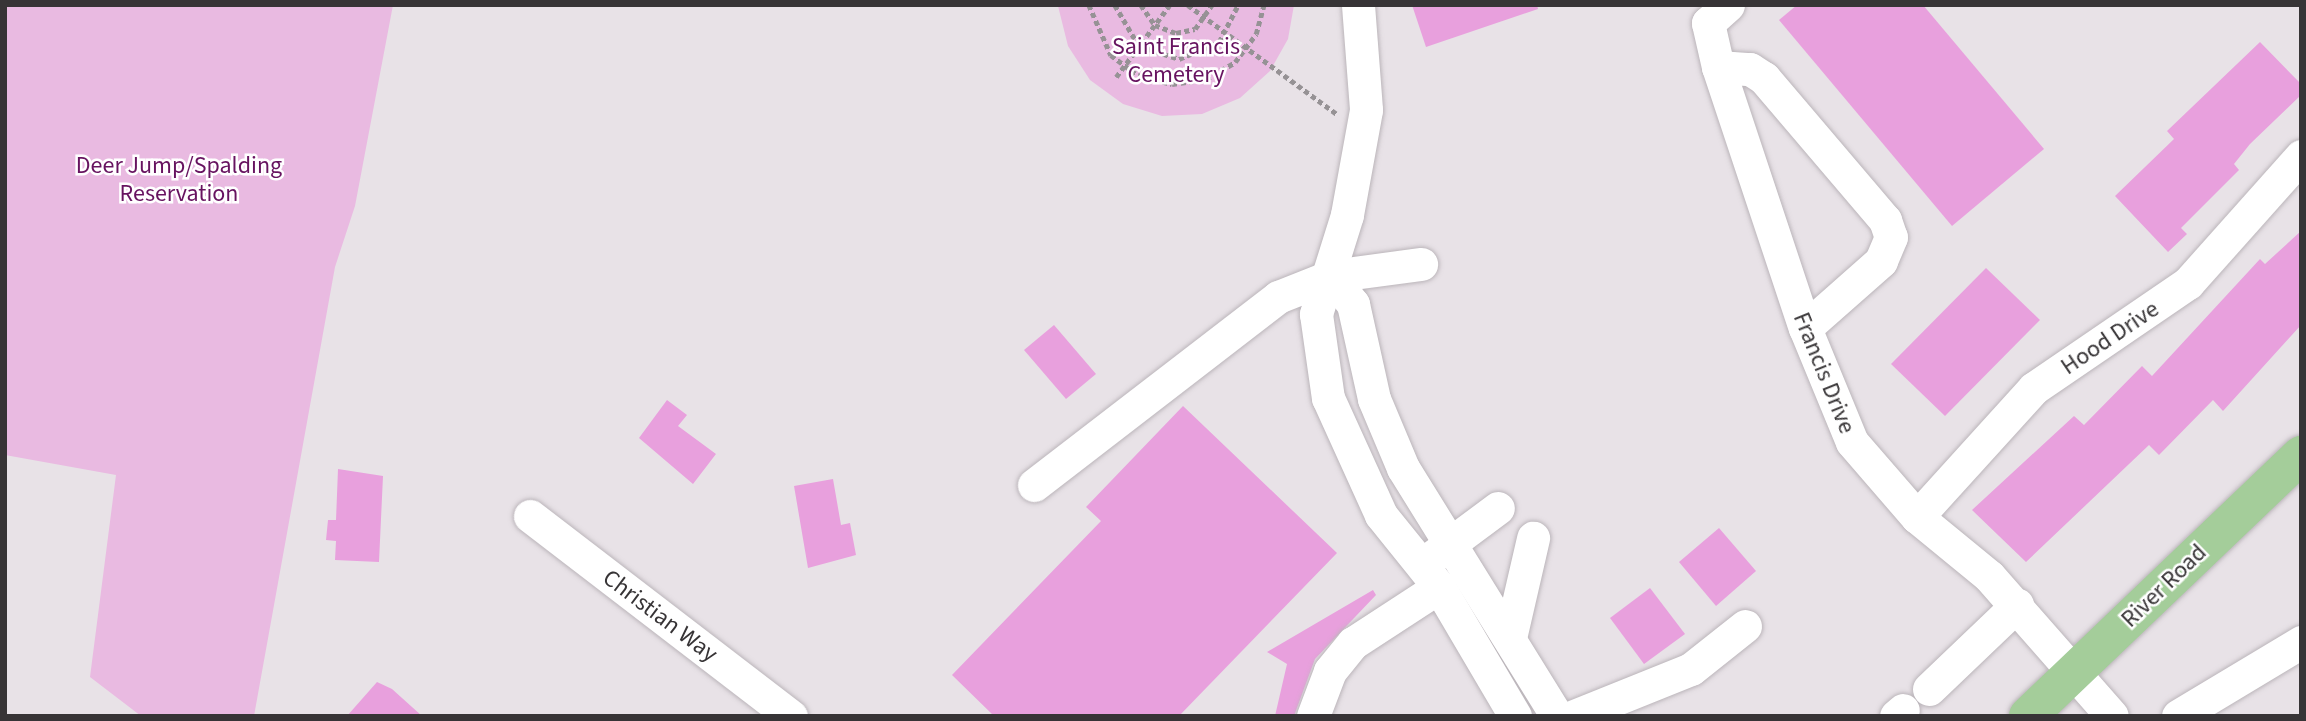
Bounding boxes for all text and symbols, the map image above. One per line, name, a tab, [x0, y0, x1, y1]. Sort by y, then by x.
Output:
park label: Saint Francis Cemetery	[1112, 33, 1240, 89]
park label: Deer Jump/Spalding Reservation	[76, 152, 282, 208]
street label: Hood Drive	[2056, 295, 2164, 381]
street label: Francis Drive	[1787, 308, 1861, 438]
street label: River Road	[2115, 538, 2213, 634]
street label: Christian Way	[597, 563, 723, 669]

